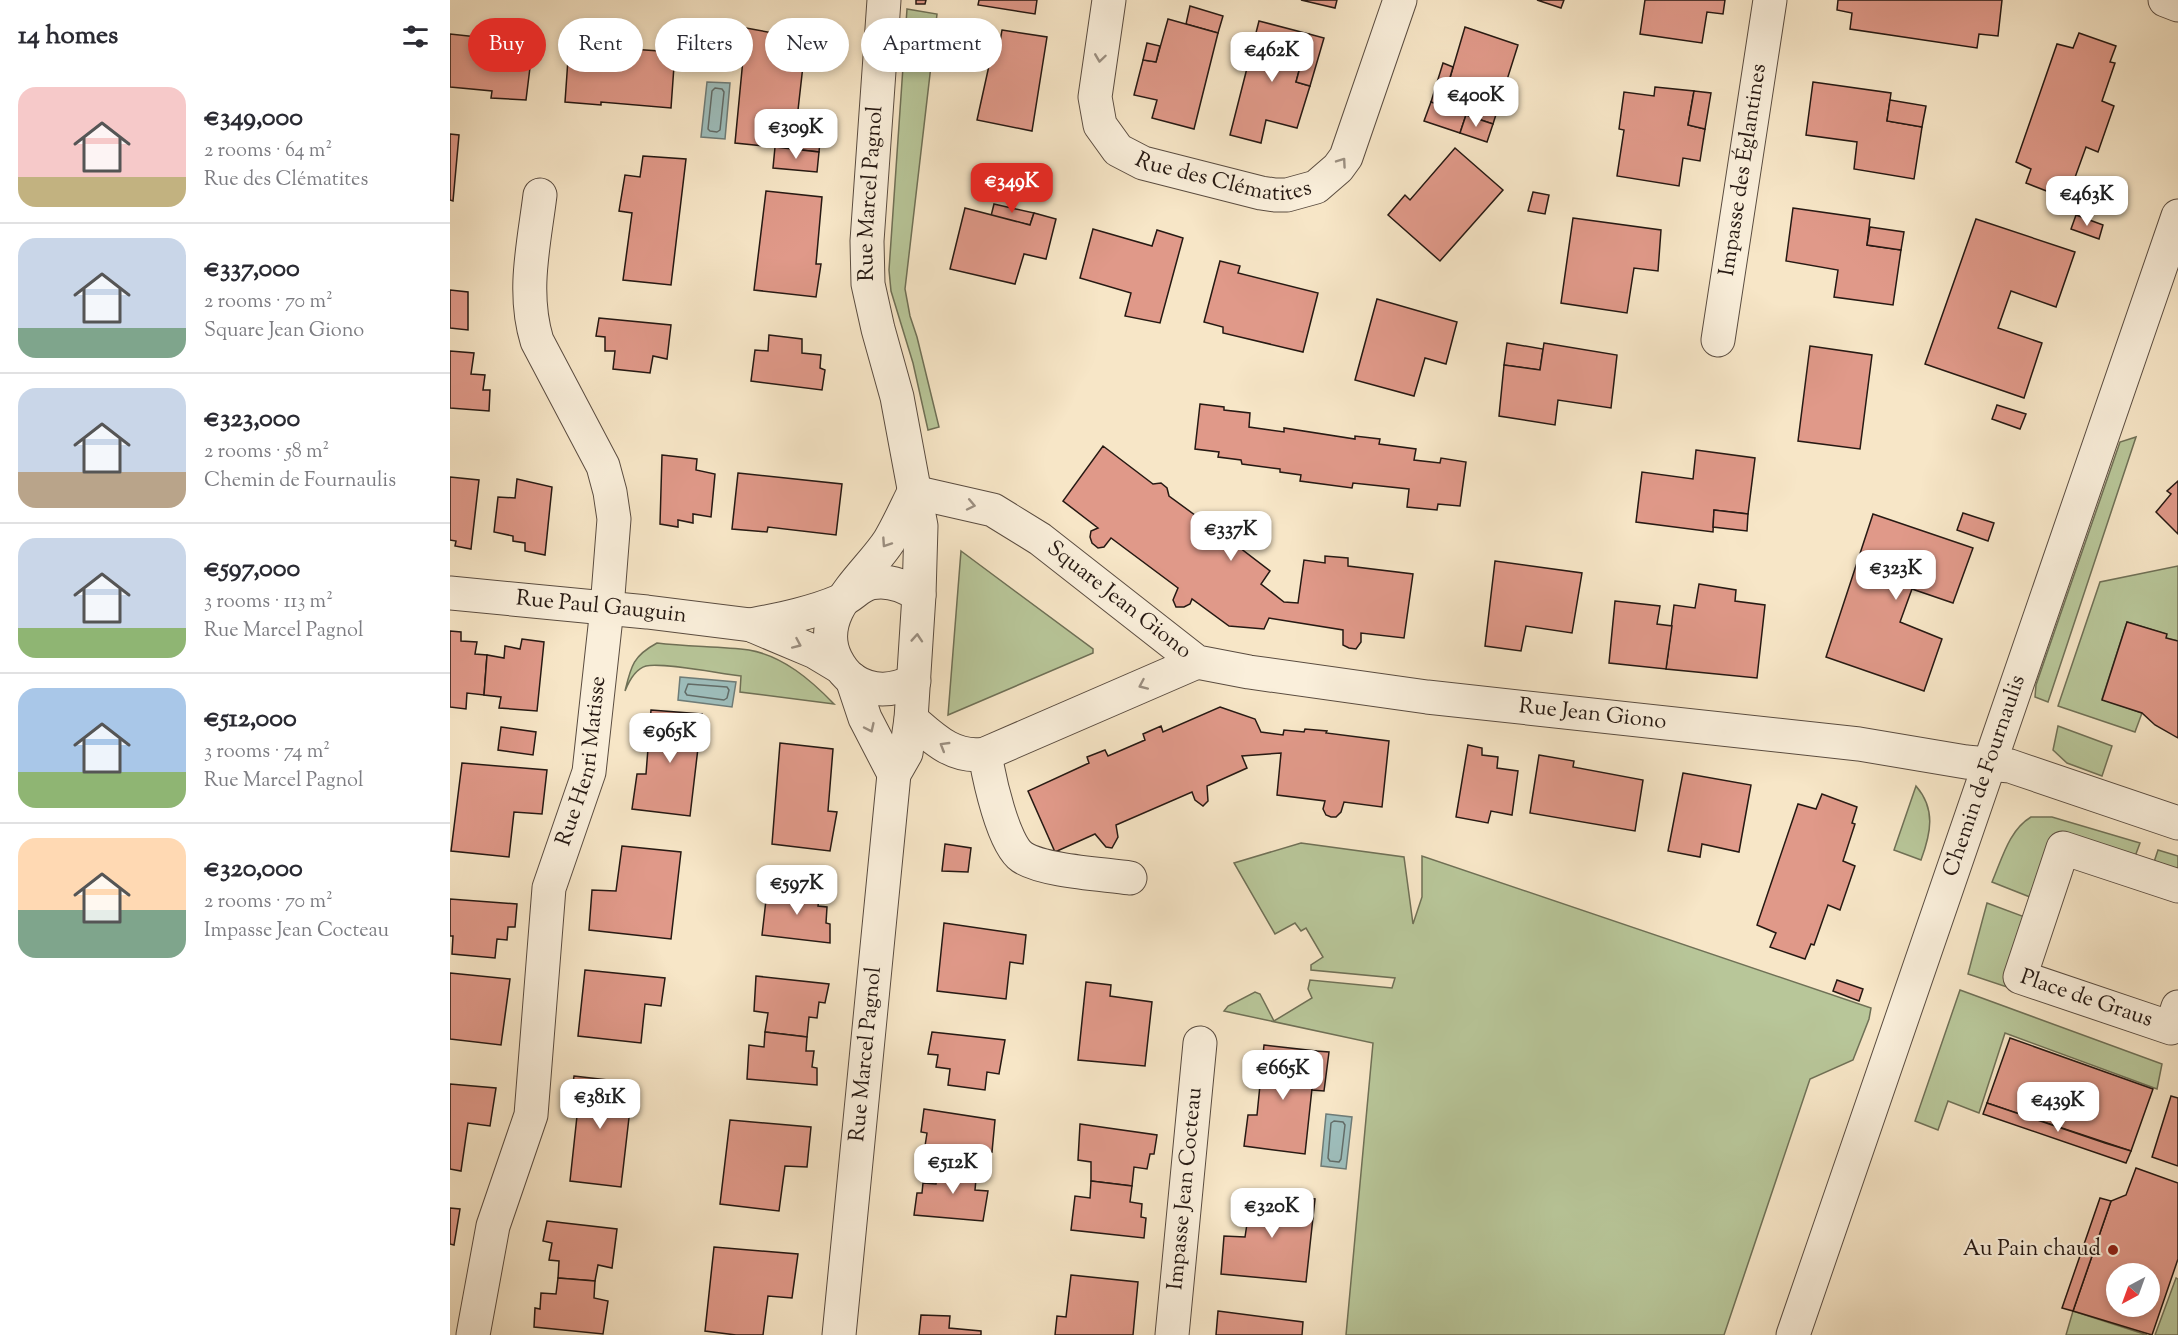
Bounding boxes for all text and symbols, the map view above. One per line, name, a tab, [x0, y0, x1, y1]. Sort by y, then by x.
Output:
text: 14 homes	[18, 18, 118, 55]
chip: Buy	[468, 18, 546, 72]
chip: Rent	[558, 18, 643, 72]
chip: Filters	[655, 18, 753, 72]
chip: New	[765, 18, 849, 72]
chip: Apartment	[861, 18, 1002, 72]
icon: filters	[399, 20, 432, 53]
pin: €462K	[1230, 32, 1314, 83]
text: €462K	[1245, 37, 1299, 66]
one-way arrow	[1095, 53, 1107, 62]
street label: Impasse des Églantines	[1712, 62, 1776, 278]
pin: €400K	[1434, 77, 1518, 128]
text: €400K	[1447, 82, 1505, 111]
text: €349,000	[204, 100, 303, 137]
street label: Rue Marcel Pagnol	[851, 105, 892, 282]
pin: €309K	[754, 109, 838, 160]
icon: home	[66, 111, 138, 183]
text: €309K	[769, 114, 823, 143]
text: 2 rooms · 64 m²	[204, 137, 332, 166]
street label: Rue des Clématites	[1129, 145, 1315, 211]
one-way arrow	[1335, 158, 1346, 169]
pin: €349K	[970, 163, 1054, 214]
text: Rue des Clématites	[204, 166, 368, 195]
text: €349K	[985, 168, 1039, 197]
pin: €463K	[2045, 176, 2129, 227]
text: €463K	[2060, 181, 2114, 210]
text: €337,000	[204, 251, 300, 288]
icon: home	[66, 262, 138, 334]
text: 2 rooms · 70 m²	[204, 288, 333, 317]
text: Square Jean Giono	[204, 317, 364, 346]
text: €323,000	[204, 401, 300, 438]
icon: home	[66, 412, 138, 484]
text: 2 rooms · 58 m²	[204, 438, 329, 467]
text: Chemin de Fournaulis	[204, 467, 396, 496]
one-way arrow	[966, 497, 976, 510]
pin: €337K	[1189, 511, 1273, 562]
text: €337K	[1205, 516, 1257, 545]
street label: Square Jean Giono	[1039, 533, 1198, 668]
one-way arrow	[882, 537, 893, 548]
pin: €323K	[1854, 550, 1938, 601]
text: €597,000	[204, 551, 300, 588]
text: €323K	[1870, 555, 1922, 584]
icon: home	[66, 562, 138, 634]
street label: Rue Paul Gauguin	[514, 583, 689, 633]
text: 3 rooms · 113 m²	[204, 588, 333, 617]
text: Rue Marcel Pagnol	[204, 617, 364, 646]
one-way arrow	[910, 633, 923, 642]
one-way arrow	[790, 637, 801, 649]
street label: Chemin de Fournaulis	[1936, 671, 2035, 881]
street label: Rue Henri Matisse	[549, 674, 615, 851]
one-way arrow	[1138, 678, 1149, 690]
street label: Rue Jean Giono	[1517, 691, 1668, 739]
text: €512,000	[204, 701, 297, 738]
icon: home	[66, 712, 138, 784]
pin: €965K	[628, 713, 712, 764]
text: €965K	[643, 718, 697, 747]
one-way arrow	[862, 721, 874, 732]
text: 3 rooms · 74 m²	[204, 738, 330, 767]
one-way arrow	[940, 741, 950, 753]
text: Rue Marcel Pagnol	[204, 767, 364, 796]
text: €320,000	[204, 851, 303, 888]
icon: home	[66, 862, 138, 934]
pin: €597K	[755, 865, 839, 916]
text: €597K	[770, 870, 824, 899]
text: 2 rooms · 70 m²	[204, 888, 333, 917]
text: Impasse Jean Cocteau	[204, 917, 389, 946]
street label: Place de Graus	[2016, 962, 2157, 1037]
street label: Rue Marcel Pagnol	[842, 965, 891, 1143]
pin: €665K	[1241, 1050, 1325, 1101]
text: €665K	[1256, 1055, 1310, 1084]
pin: €381K	[558, 1079, 642, 1130]
pin: €439K	[2016, 1082, 2100, 1133]
text: €381K	[574, 1084, 626, 1113]
street label: Impasse Jean Cocteau	[1160, 1085, 1212, 1292]
text: €439K	[2031, 1087, 2085, 1116]
pin: €512K	[911, 1144, 995, 1195]
text: €512K	[928, 1149, 978, 1178]
pin: €320K	[1230, 1188, 1314, 1239]
text: €320K	[1245, 1193, 1299, 1222]
place label: Au Pain chaud	[1963, 1234, 2101, 1266]
marker: Au Pain chaud	[2106, 1243, 2120, 1257]
north arrow	[2106, 1263, 2160, 1317]
map controls	[2106, 1263, 2160, 1317]

